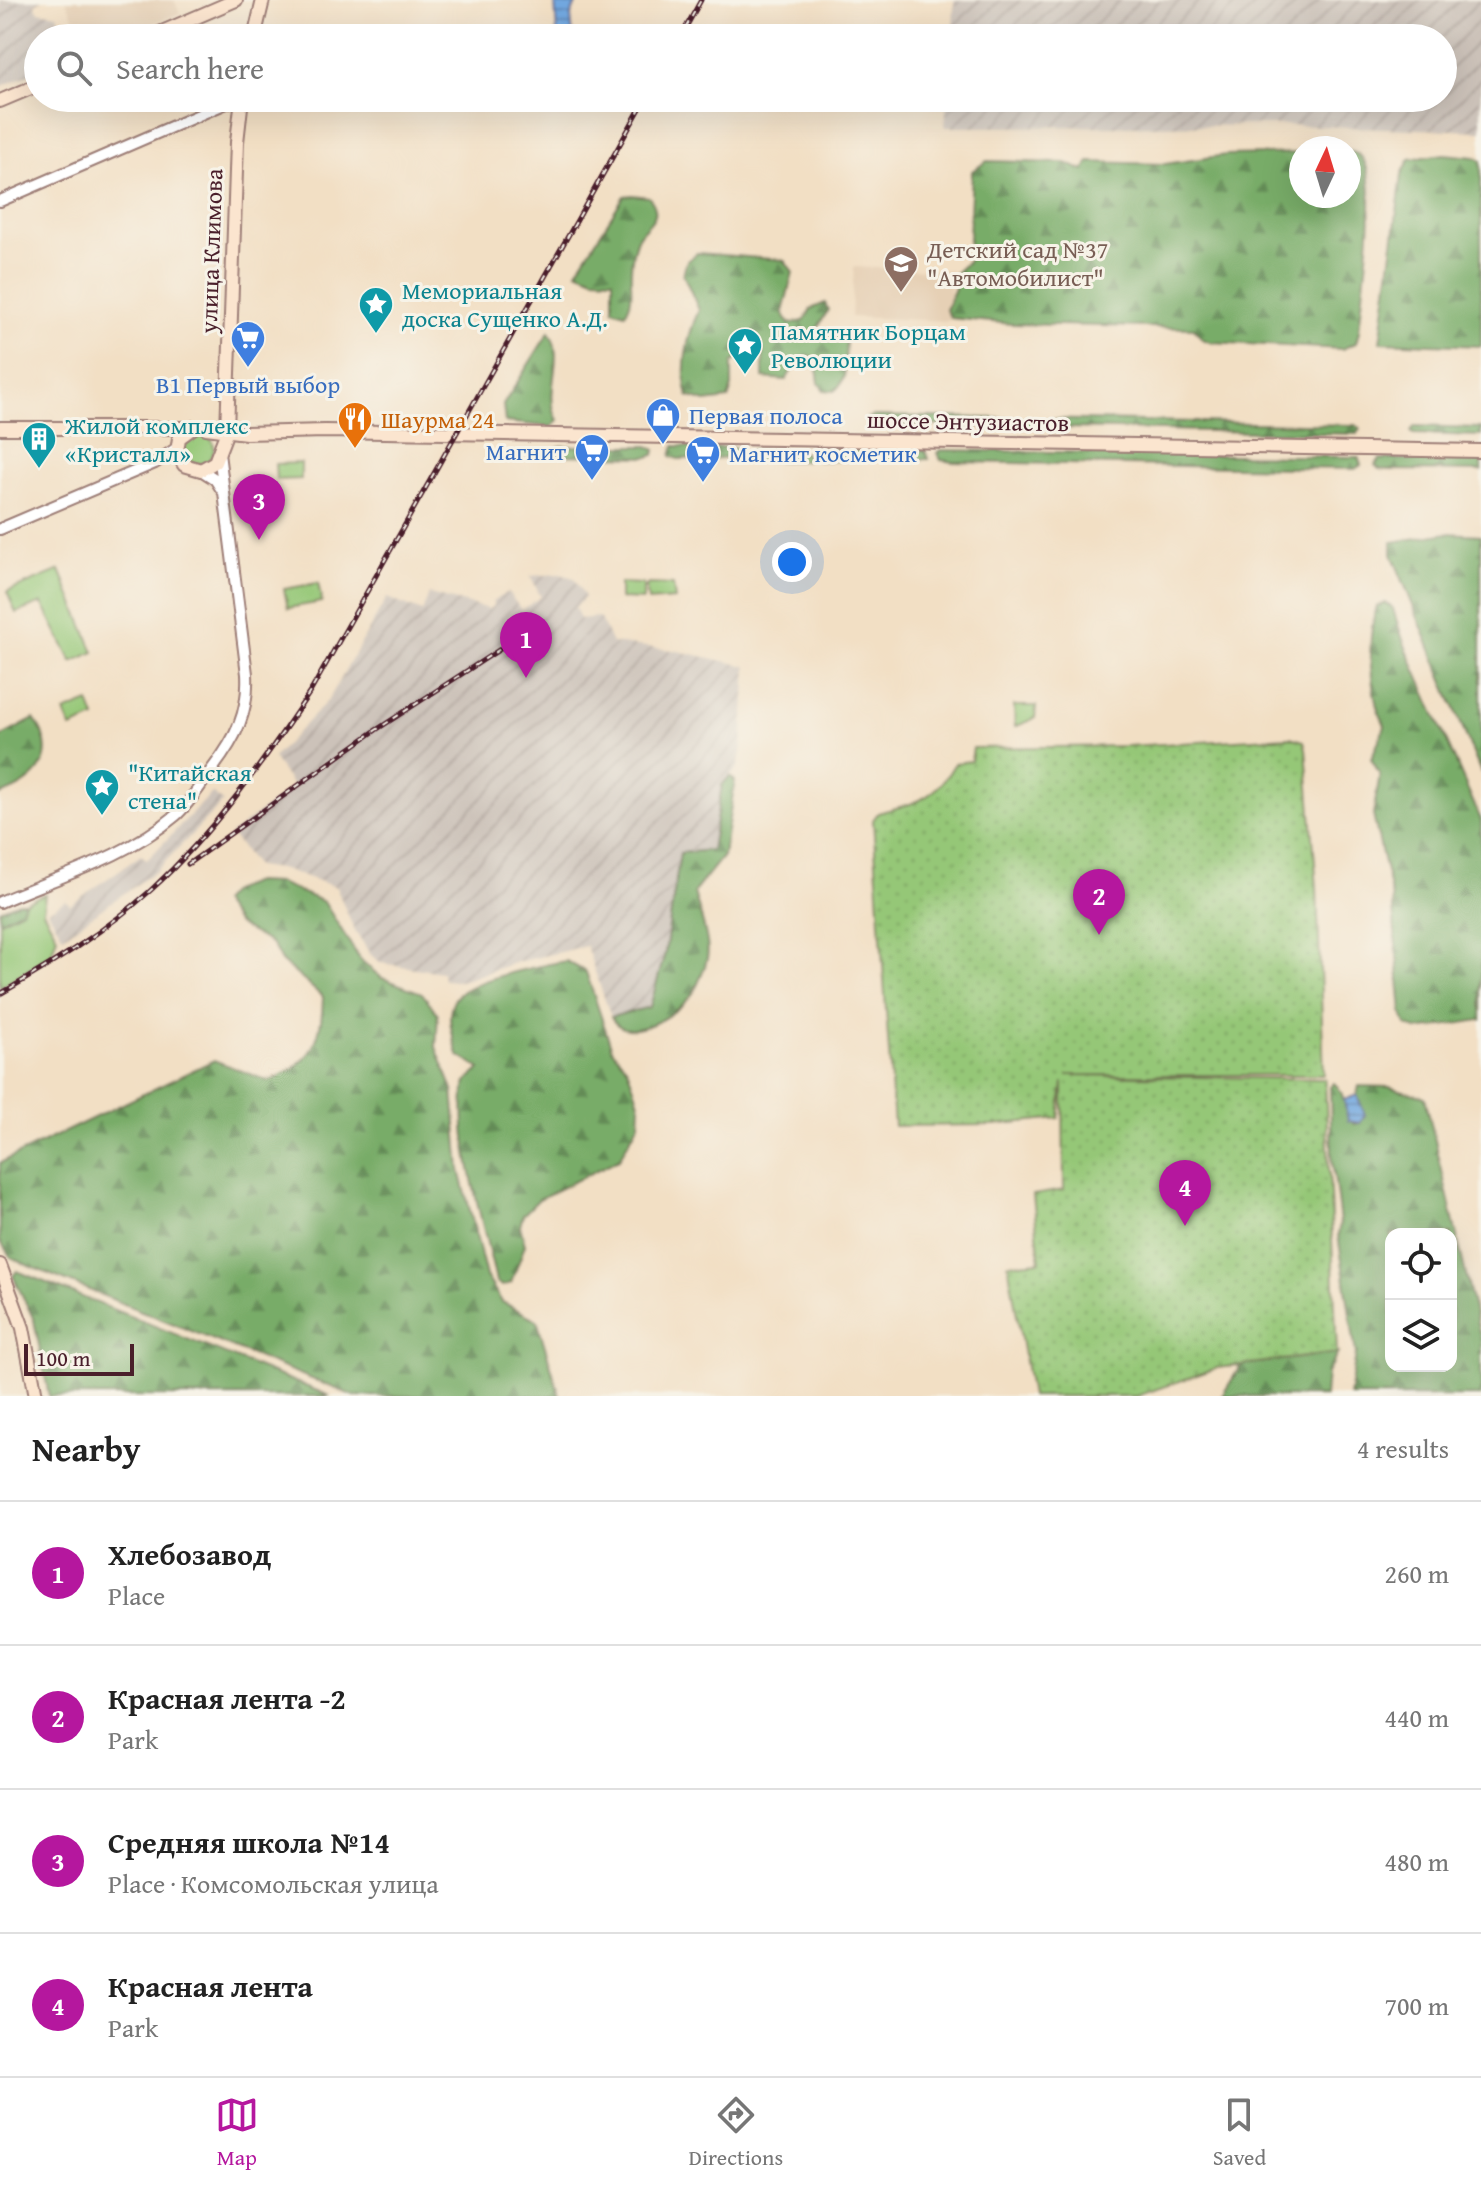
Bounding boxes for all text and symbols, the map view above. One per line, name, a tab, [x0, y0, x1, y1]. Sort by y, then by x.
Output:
search box	[24, 24, 1457, 112]
icon: search	[52, 46, 96, 90]
text: Search here	[116, 46, 264, 90]
north arrow	[1289, 136, 1361, 208]
street label: улица Климова	[191, 167, 231, 335]
place label: Детский сад №37 "Автомобилист"	[926, 232, 1108, 295]
school or university icon: Детский сад №37 "Автомобилист"	[882, 244, 920, 294]
place label: Мемориальная доска Сущенко А.Д.	[402, 273, 608, 336]
place icon: Мемориальная доска Сущенко А.Д.	[357, 285, 395, 335]
place label: Памятник Борцам Революции	[771, 314, 966, 377]
supermarket icon: В1 Первый выбор	[229, 319, 267, 369]
place icon: Памятник Борцам Революции	[726, 326, 764, 376]
place label: В1 Первый выбор	[156, 367, 340, 402]
shop icon: Первая полоса	[644, 396, 682, 446]
place label: Первая полоса	[689, 398, 843, 433]
restaurant icon: Шаурма 24	[336, 400, 374, 450]
place label: Шаурма 24	[381, 402, 495, 437]
street label: шоссе Энтузиастов	[867, 402, 1069, 440]
place label: Жилой комплекс «Кристалл»	[64, 408, 249, 471]
building icon: Жилой комплекс «Кристалл»	[20, 420, 58, 470]
supermarket icon: Магнит	[573, 432, 611, 482]
place label: Магнит	[486, 434, 566, 469]
supermarket icon: Магнит косметик	[684, 434, 722, 484]
place label: Магнит косметик	[729, 436, 917, 471]
pin: 3	[233, 474, 285, 540]
your location	[772, 542, 812, 582]
pin: 1	[500, 612, 552, 678]
place label: "Китайская стена"	[128, 755, 252, 818]
place icon: "Китайская стена"	[83, 767, 121, 817]
pin: 2	[1073, 869, 1125, 935]
pin: 4	[1159, 1160, 1211, 1226]
map controls	[1385, 1228, 1457, 1372]
button: locate	[1385, 1228, 1457, 1300]
button: layers	[1385, 1300, 1457, 1372]
scale bar	[24, 1340, 134, 1376]
text: 100 m	[36, 1342, 91, 1374]
text: Nearby	[32, 1424, 141, 1473]
text: 4 results	[1357, 1429, 1449, 1468]
text: Хлебозавод	[108, 1532, 271, 1576]
text: 1	[51, 1554, 65, 1593]
text: 260 m	[1384, 1554, 1449, 1593]
text: Place	[108, 1576, 165, 1615]
text: Красная лента -2	[108, 1676, 346, 1720]
text: 2	[51, 1698, 65, 1737]
text: 440 m	[1384, 1698, 1449, 1737]
text: Park	[108, 1720, 158, 1759]
text: Средняя школа №14	[108, 1820, 390, 1864]
text: 3	[51, 1842, 65, 1881]
text: 480 m	[1384, 1842, 1449, 1881]
text: Place · Комсомольская улица	[108, 1864, 439, 1903]
text: Красная лента	[108, 1964, 313, 2008]
text: 4	[51, 1986, 65, 2025]
text: 700 m	[1384, 1986, 1449, 2025]
text: Park	[108, 2008, 158, 2047]
tab: Map	[215, 2093, 259, 2173]
tab: Directions	[689, 2093, 783, 2173]
tab: Saved	[1213, 2093, 1266, 2173]

